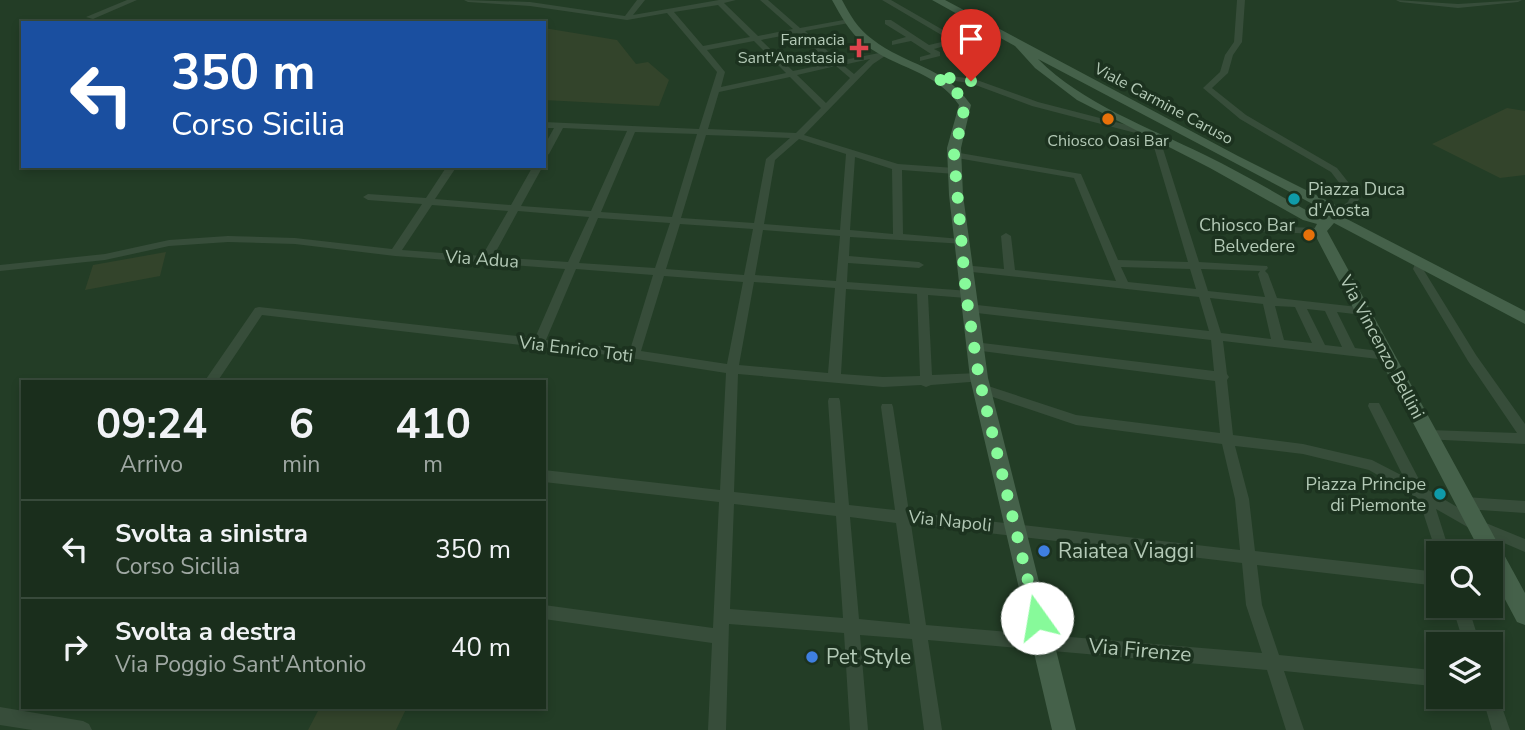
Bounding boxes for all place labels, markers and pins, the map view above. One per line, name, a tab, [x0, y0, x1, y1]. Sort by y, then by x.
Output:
pin	[941, 9, 1001, 81]
place label: Farmacia Sant'Anastasia	[738, 29, 845, 69]
marker: Farmacia Sant'Anastasia	[851, 40, 867, 56]
marker: Chiosco Oasi Bar	[1100, 111, 1116, 127]
place label: Chiosco Oasi Bar	[1047, 130, 1169, 152]
place label: Piazza Duca d'Aosta	[1308, 177, 1405, 222]
marker: Piazza Duca d'Aosta	[1286, 191, 1302, 207]
place label: Chiosco Bar Belvedere	[1199, 213, 1296, 258]
marker: Chiosco Bar Belvedere	[1301, 227, 1317, 243]
place label: Piazza Principe di Piemonte	[1306, 472, 1426, 517]
marker: Piazza Principe di Piemonte	[1432, 486, 1448, 502]
place label: Raiatea Viaggi	[1058, 537, 1194, 565]
marker: Raiatea Viaggi	[1036, 543, 1052, 559]
place label: Pet Style	[826, 643, 911, 671]
marker: Pet Style	[804, 649, 820, 665]

